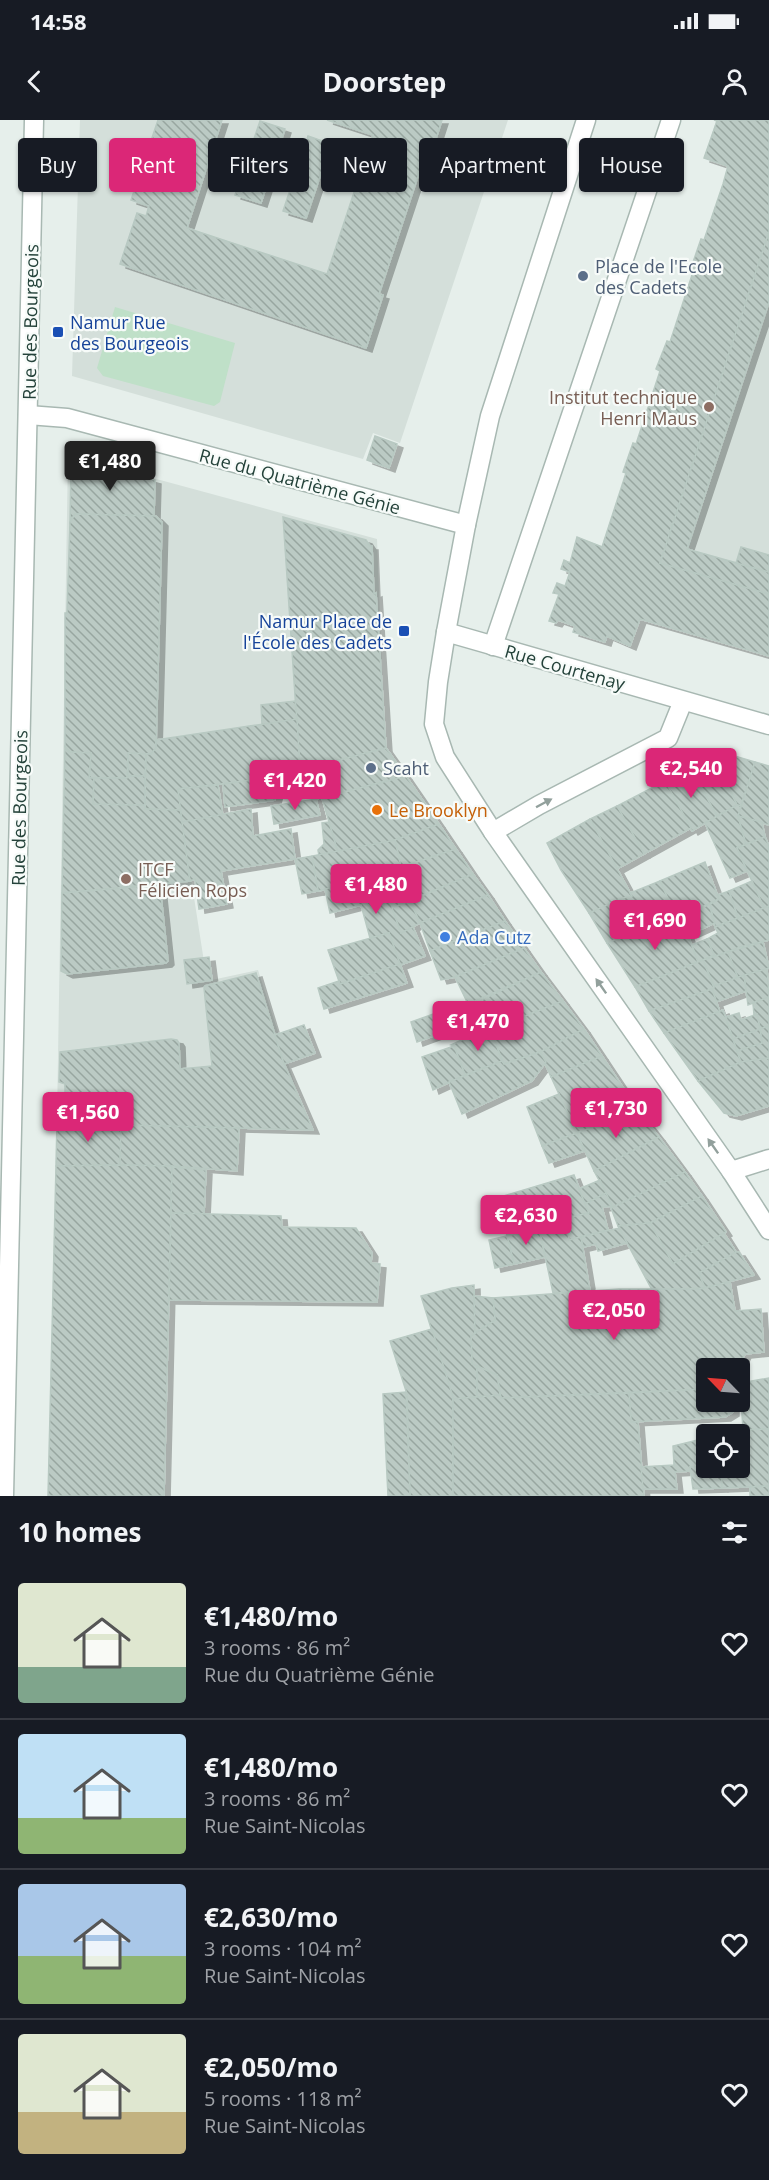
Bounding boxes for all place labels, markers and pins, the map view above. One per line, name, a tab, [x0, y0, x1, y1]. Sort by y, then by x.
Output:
place label: Place de l'Ecole des Cadets	[595, 254, 722, 299]
marker: Place de l'Ecole des Cadets	[576, 269, 590, 283]
place label: Namur Rue des Bourgeois	[70, 310, 189, 355]
marker: Namur Rue des Bourgeois	[51, 325, 65, 339]
place label: Institut technique Henri Maus	[549, 385, 697, 430]
marker: Institut technique Henri Maus	[702, 400, 716, 414]
pin: €1,480	[61, 441, 159, 492]
place label: Namur Place de l'École des Cadets	[243, 609, 392, 654]
marker: Namur Place de l'École des Cadets	[397, 624, 411, 638]
pin: €2,540	[642, 748, 740, 799]
place label: Scaht	[383, 756, 429, 780]
pin: €1,420	[246, 760, 344, 811]
marker: Scaht	[364, 761, 378, 775]
place label: Le Brooklyn	[389, 798, 488, 822]
marker: Le Brooklyn	[370, 803, 384, 817]
place label: ITCF Félicien Rops	[138, 857, 247, 902]
pin: €1,480	[327, 864, 425, 915]
marker: ITCF Félicien Rops	[119, 872, 133, 886]
pin: €1,690	[606, 900, 704, 951]
place label: Ada Cutz	[457, 925, 531, 949]
marker: Ada Cutz	[438, 930, 452, 944]
pin: €1,470	[429, 1001, 527, 1052]
pin: €1,730	[567, 1088, 665, 1139]
pin: €1,560	[39, 1092, 137, 1143]
pin: €2,630	[477, 1195, 575, 1246]
pin: €2,050	[565, 1290, 663, 1341]

